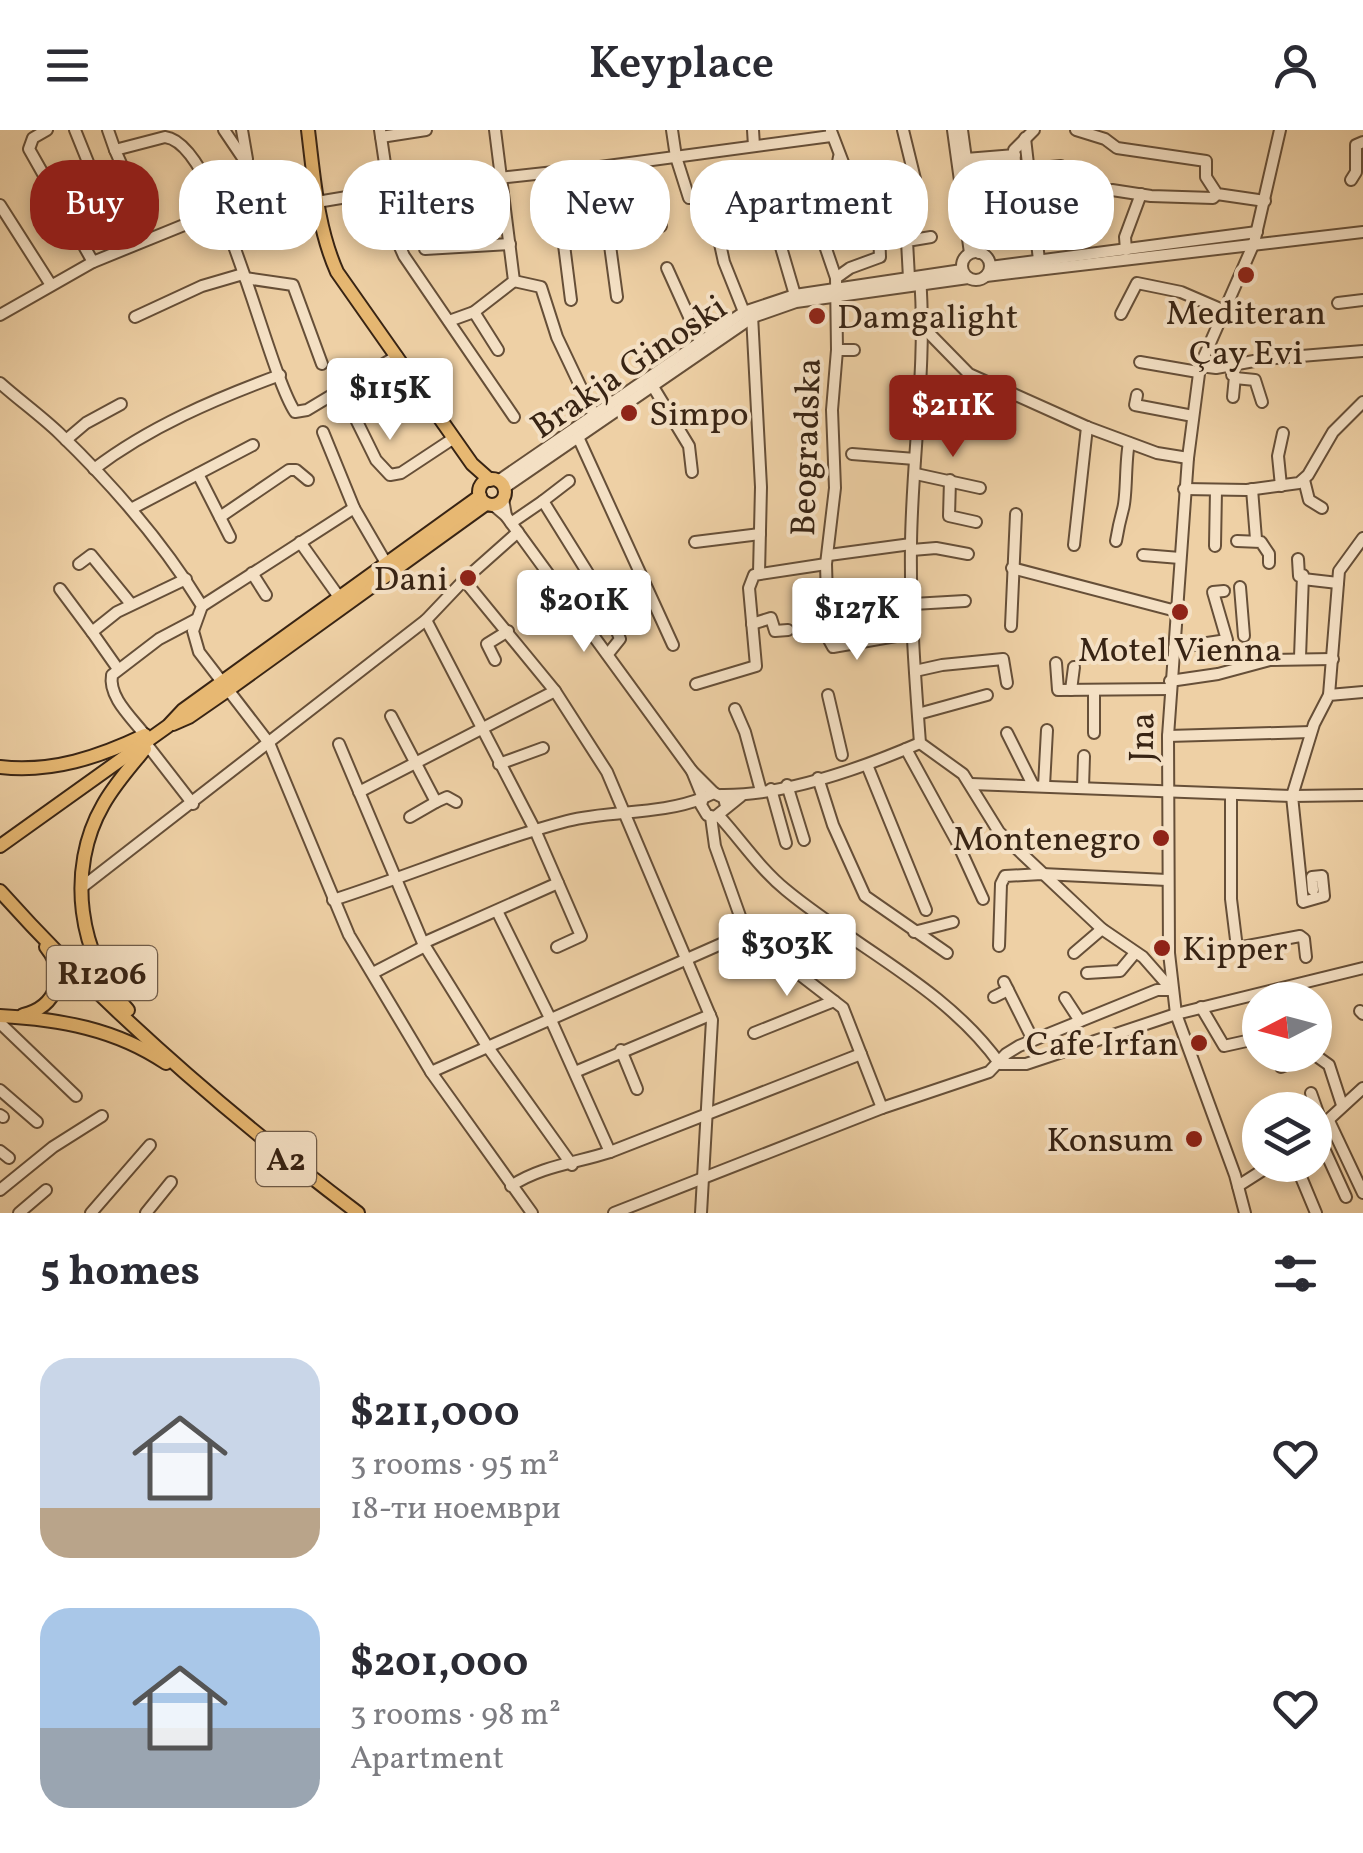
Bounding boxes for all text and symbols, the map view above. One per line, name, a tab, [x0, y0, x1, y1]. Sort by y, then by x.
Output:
text: Keyplace	[589, 34, 774, 97]
icon: menu	[40, 38, 95, 93]
icon: person	[1268, 38, 1323, 93]
chip: Buy	[30, 160, 159, 250]
chip: Rent	[179, 160, 322, 250]
chip: Filters	[342, 160, 510, 250]
chip: New	[530, 160, 670, 250]
chip: Apartment	[690, 160, 928, 250]
chip: House	[948, 160, 1114, 250]
marker: Mediteran Çay Evi	[1235, 264, 1257, 286]
street label: Brakja Ginoski	[522, 285, 737, 452]
place label: Mediteran Çay Evi	[1166, 291, 1326, 379]
place label: Damgalight	[837, 295, 1018, 343]
marker: Damgalight	[806, 305, 828, 327]
street label: Beogradska	[781, 357, 835, 537]
pin: $115K	[320, 358, 460, 443]
text: $115K	[349, 368, 431, 412]
pin: $211K	[883, 375, 1023, 460]
text: $211K	[911, 385, 995, 429]
place label: Simpo	[649, 392, 749, 440]
marker: Simpo	[618, 402, 640, 424]
place label: Dani	[374, 557, 448, 605]
marker: Dani	[457, 567, 479, 589]
pin: $201K	[514, 570, 654, 655]
pin: $127K	[787, 578, 927, 663]
text: $201K	[539, 580, 629, 624]
text: $127K	[814, 588, 900, 632]
marker: Motel Vienna	[1169, 601, 1191, 623]
place label: Motel Vienna	[1078, 628, 1282, 676]
street label: Jna	[1120, 712, 1168, 762]
place label: Montenegro	[952, 817, 1141, 865]
marker: Montenegro	[1150, 827, 1172, 849]
pin: $303K	[717, 914, 857, 999]
text: $303K	[741, 924, 833, 968]
place label: Kipper	[1182, 927, 1288, 975]
marker: Kipper	[1151, 937, 1173, 959]
road number: R1206	[47, 946, 157, 1000]
north arrow	[1242, 982, 1332, 1072]
map controls	[1242, 982, 1332, 1182]
place label: Cafe Irfan	[1026, 1022, 1179, 1070]
marker: Cafe Irfan	[1188, 1032, 1210, 1054]
button: layers	[1242, 1092, 1332, 1182]
place label: Konsum	[1046, 1118, 1174, 1166]
marker: Konsum	[1183, 1128, 1205, 1150]
road number: A2	[256, 1132, 316, 1186]
text: 5 homes	[40, 1244, 200, 1303]
icon: filters	[1268, 1246, 1323, 1301]
text: $211,000	[350, 1385, 520, 1444]
icon: home	[120, 1398, 240, 1518]
icon: heart	[1268, 1431, 1323, 1486]
text: 3 rooms · 95 m²	[350, 1444, 560, 1488]
text: 18-ти ноември	[350, 1488, 561, 1532]
text: $201,000	[350, 1635, 528, 1694]
icon: home	[120, 1648, 240, 1768]
icon: heart	[1268, 1681, 1323, 1736]
text: 3 rooms · 98 m²	[350, 1694, 561, 1738]
text: Apartment	[350, 1738, 504, 1782]

